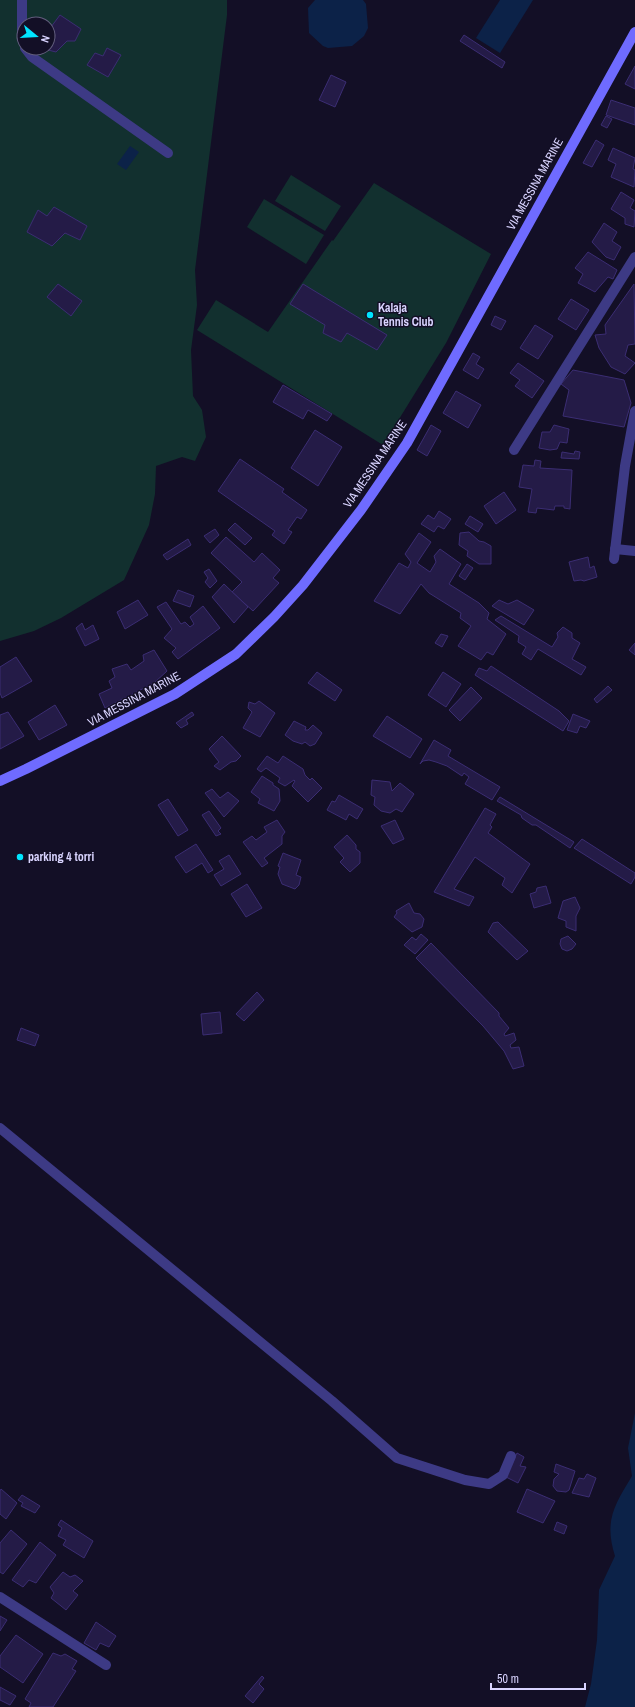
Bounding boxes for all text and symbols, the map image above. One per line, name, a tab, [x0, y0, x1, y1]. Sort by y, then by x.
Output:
north arrow	[16, 16, 56, 56]
text: N	[38, 34, 53, 44]
street label: VIA MESSINA MARINE	[503, 135, 567, 233]
place label: Kalaja Tennis Club	[378, 300, 434, 330]
marker: Kalaja Tennis Club	[365, 310, 375, 320]
street label: VIA MESSINA MARINE	[340, 417, 410, 511]
street label: VIA MESSINA MARINE	[85, 668, 183, 730]
place label: parking 4 torri	[28, 849, 94, 865]
marker: parking 4 torri	[15, 852, 25, 862]
scale bar	[491, 1665, 585, 1691]
text: 50 m	[497, 1671, 519, 1687]

